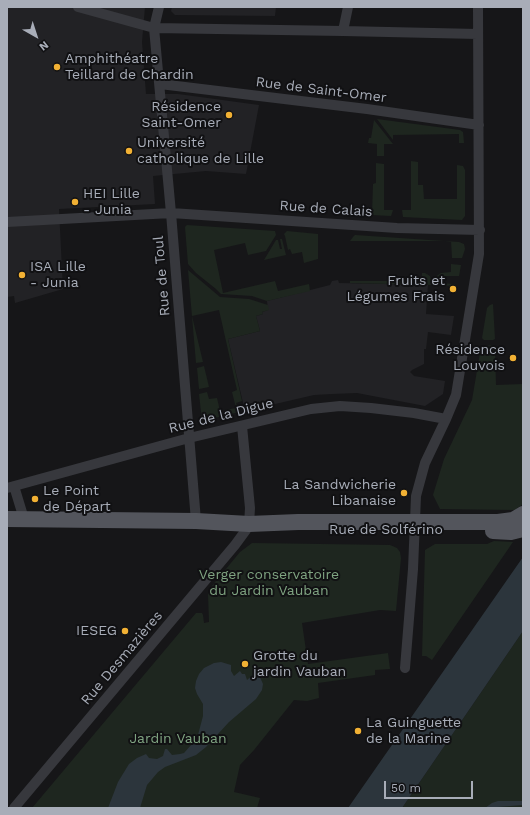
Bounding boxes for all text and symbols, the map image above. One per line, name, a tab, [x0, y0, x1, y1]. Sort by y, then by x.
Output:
north arrow	[16, 16, 56, 56]
text: N	[37, 38, 51, 53]
place label: Amphithéatre Teillard de Chardin	[65, 51, 194, 84]
marker: Amphithéatre Teillard de Chardin	[52, 62, 62, 72]
street label: Rue de Saint-Omer	[255, 74, 387, 106]
place label: Résidence Saint-Omer	[142, 99, 221, 132]
marker: Résidence Saint-Omer	[224, 110, 234, 120]
place label: Université catholique de Lille	[137, 135, 264, 168]
marker: Université catholique de Lille	[124, 146, 134, 156]
place label: HEI Lille - Junia	[83, 186, 140, 218]
marker: HEI Lille - Junia	[70, 197, 80, 207]
street label: Rue de Calais	[279, 197, 373, 221]
street label: Rue de Toul	[150, 235, 174, 317]
place label: ISA Lille - Junia	[30, 259, 86, 292]
marker: ISA Lille - Junia	[17, 270, 27, 280]
place label: Fruits et Légumes Frais	[347, 273, 445, 306]
marker: Fruits et Légumes Frais	[448, 284, 458, 294]
place label: Résidence Louvois	[435, 342, 505, 374]
marker: Résidence Louvois	[508, 353, 518, 363]
street label: Rue de la Digue	[167, 395, 275, 437]
place label: La Sandwicherie Libanaise	[283, 477, 396, 510]
place label: Le Point de Départ	[43, 483, 111, 516]
marker: La Sandwicherie Libanaise	[399, 488, 409, 498]
marker: Le Point de Départ	[30, 494, 40, 504]
street label: Rue de Solférino	[329, 522, 443, 538]
park label: Verger conservatoire du Jardin Vauban	[199, 567, 339, 600]
street label: Rue Desmazières	[78, 608, 166, 708]
place label: IESEG	[76, 623, 117, 639]
marker: IESEG	[120, 626, 130, 636]
place label: Grotte du jardin Vauban	[253, 648, 346, 680]
marker: Grotte du jardin Vauban	[240, 659, 250, 669]
place label: La Guinguette de la Marine	[366, 715, 461, 748]
marker: La Guinguette de la Marine	[353, 726, 363, 736]
park label: Jardin Vauban	[129, 731, 227, 747]
scale bar	[386, 773, 475, 799]
text: 50 m	[391, 781, 421, 795]

